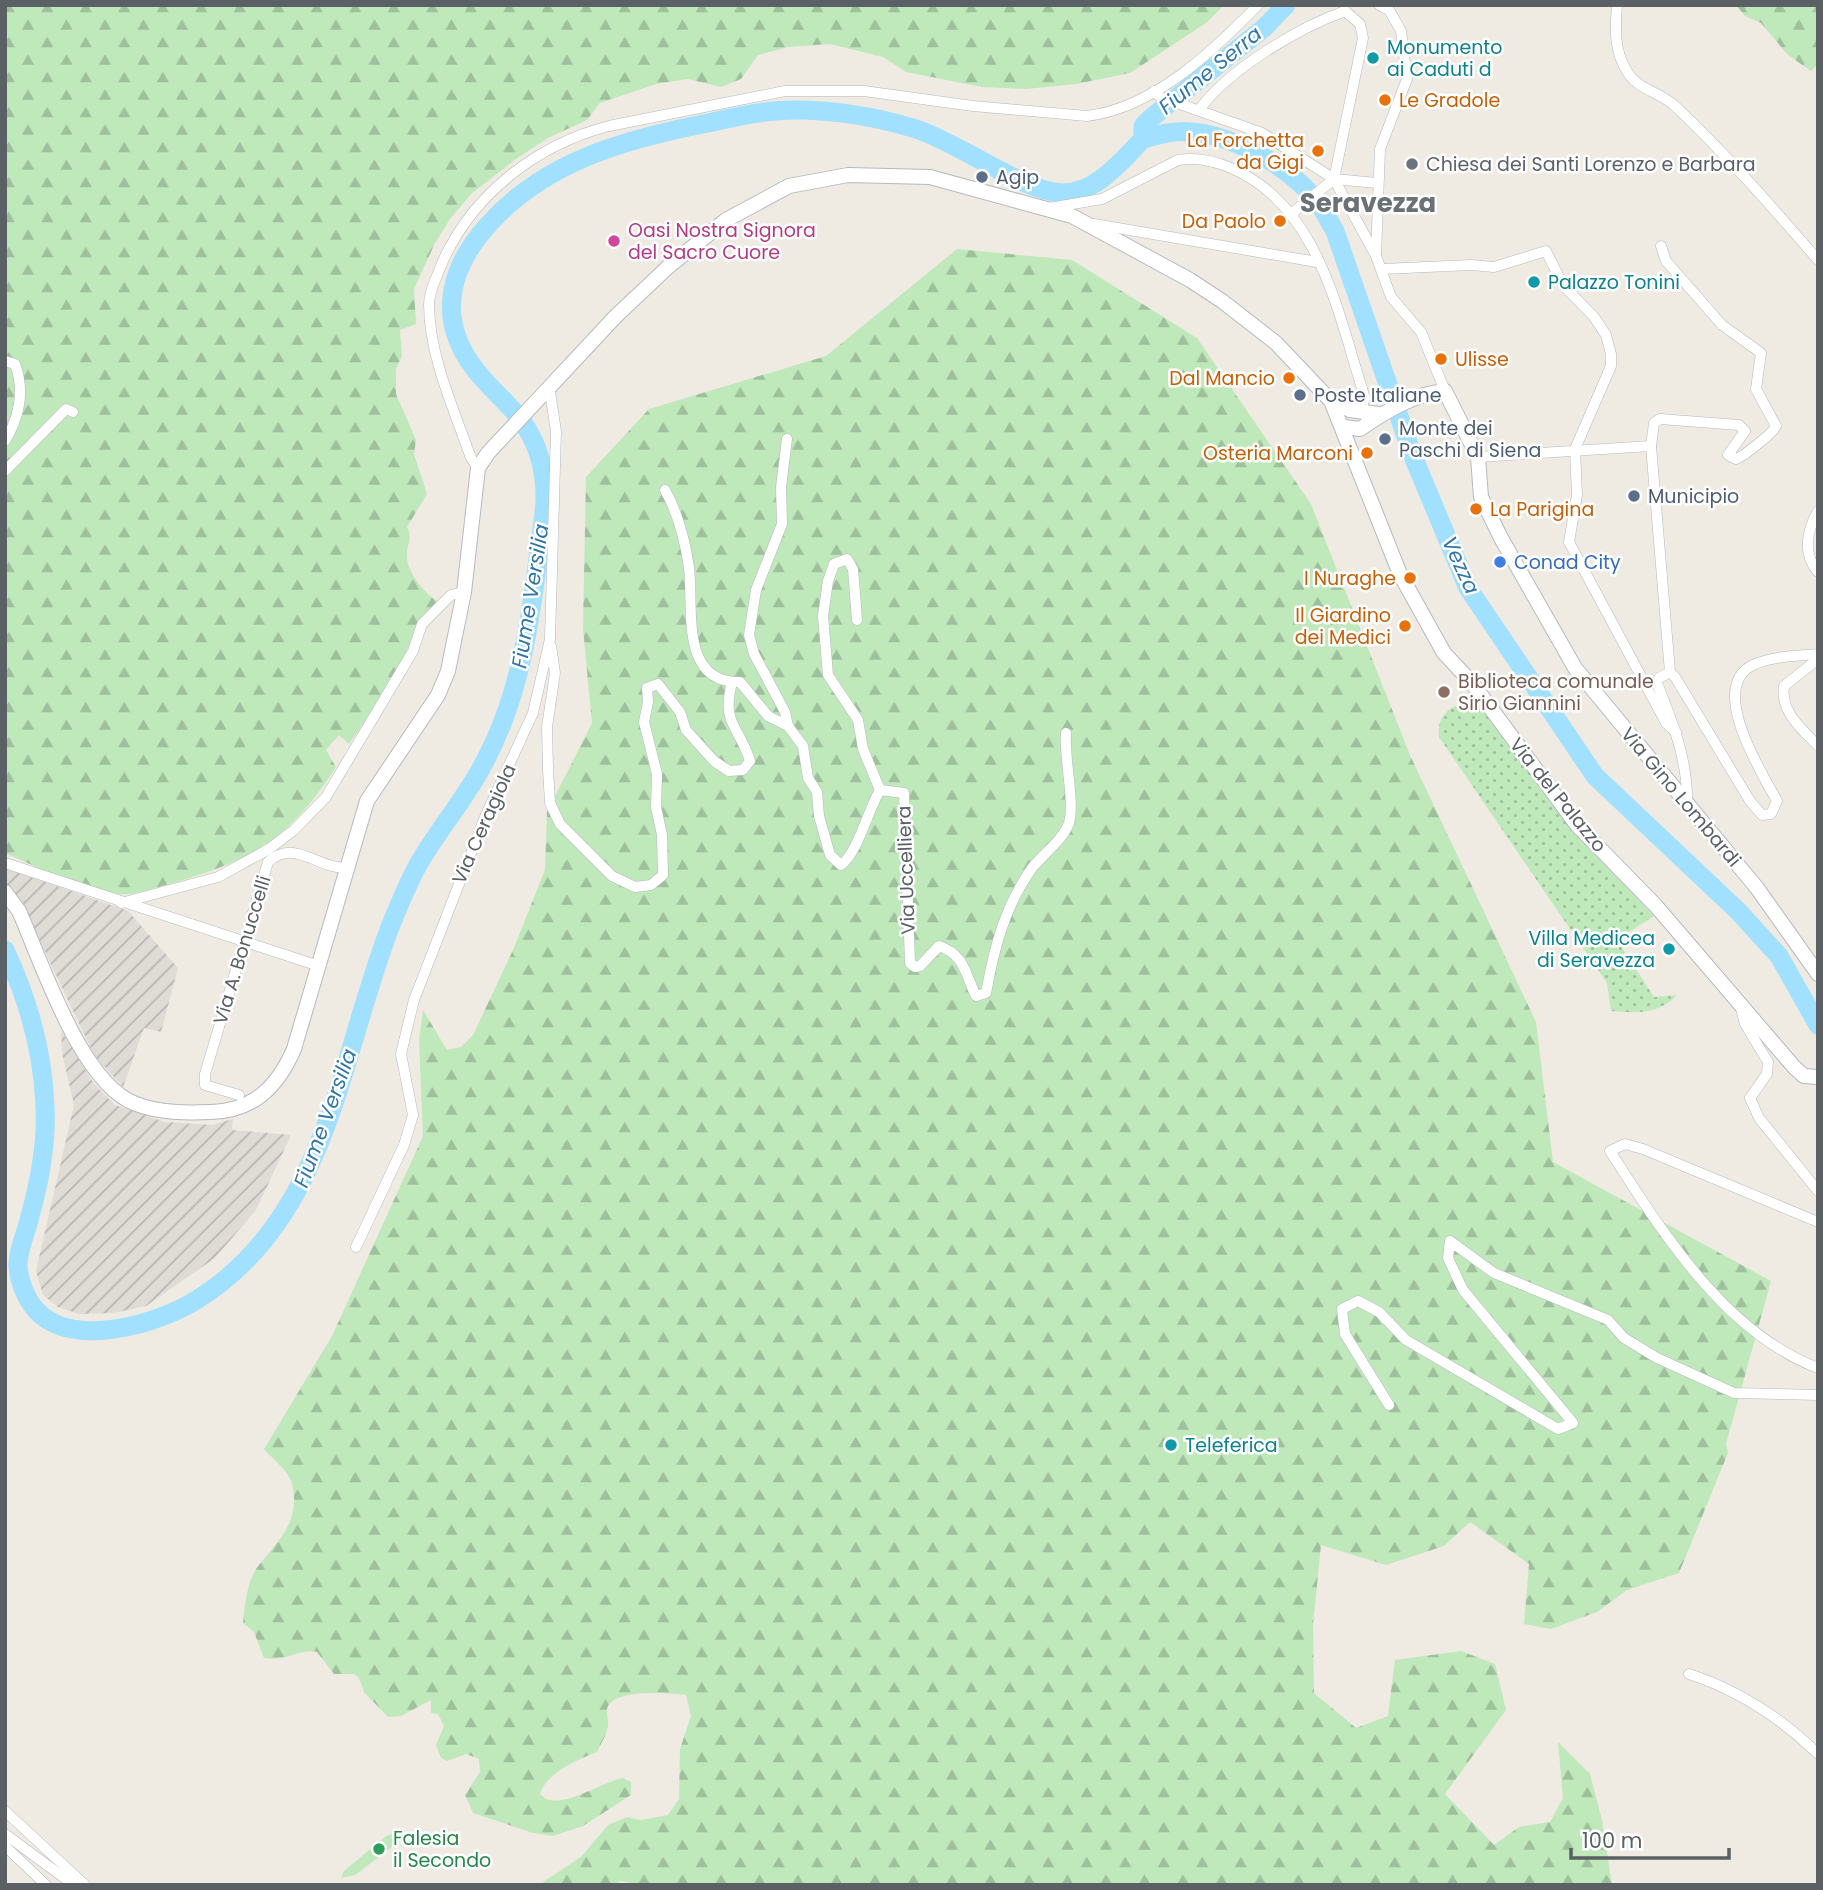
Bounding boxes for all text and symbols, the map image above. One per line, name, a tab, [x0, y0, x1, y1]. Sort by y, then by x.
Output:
water label: Fiume Serra	[1152, 19, 1268, 121]
place label: Monumento ai Caduti d	[1387, 34, 1502, 83]
marker: Monumento ai Caduti d	[1365, 50, 1381, 66]
place label: Le Gradole	[1399, 87, 1500, 114]
marker: Le Gradole	[1377, 92, 1393, 108]
place label: La Forchetta da Gigi	[1187, 127, 1304, 176]
marker: La Forchetta da Gigi	[1310, 143, 1326, 159]
place label: Chiesa dei Santi Lorenzo e Barbara	[1426, 151, 1756, 178]
marker: Chiesa dei Santi Lorenzo e Barbara	[1404, 156, 1420, 172]
place label: Agip	[996, 164, 1039, 191]
marker: Agip	[974, 169, 990, 185]
district label: Seravezza	[1300, 185, 1436, 221]
place label: Da Paolo	[1182, 208, 1266, 235]
marker: Da Paolo	[1272, 213, 1288, 229]
place label: Oasi Nostra Signora del Sacro Cuore	[628, 217, 816, 266]
marker: Oasi Nostra Signora del Sacro Cuore	[606, 233, 622, 249]
place label: Palazzo Tonini	[1548, 269, 1680, 296]
marker: Palazzo Tonini	[1526, 274, 1542, 290]
place label: Ulisse	[1455, 346, 1509, 373]
marker: Ulisse	[1433, 351, 1449, 367]
place label: Dal Mancio	[1169, 365, 1275, 392]
marker: Dal Mancio	[1281, 370, 1297, 386]
place label: Poste Italiane	[1314, 382, 1441, 409]
marker: Poste Italiane	[1292, 387, 1308, 403]
place label: Monte dei Paschi di Siena	[1399, 415, 1541, 464]
marker: Monte dei Paschi di Siena	[1377, 431, 1393, 447]
place label: Osteria Marconi	[1203, 440, 1353, 467]
marker: Osteria Marconi	[1359, 445, 1375, 461]
place label: Municipio	[1648, 483, 1739, 510]
marker: Municipio	[1626, 488, 1642, 504]
place label: La Parigina	[1490, 496, 1594, 523]
marker: La Parigina	[1468, 501, 1484, 517]
water label: Fiume Versilia	[504, 522, 556, 670]
water label: Vezza	[1435, 531, 1487, 599]
place label: Conad City	[1514, 549, 1621, 576]
marker: Conad City	[1492, 554, 1508, 570]
place label: I Nuraghe	[1304, 565, 1396, 592]
marker: I Nuraghe	[1402, 570, 1418, 586]
place label: Il Giardino dei Medici	[1295, 602, 1391, 651]
marker: Il Giardino dei Medici	[1397, 618, 1413, 634]
place label: Biblioteca comunale Sirio Giannini	[1458, 668, 1654, 717]
marker: Biblioteca comunale Sirio Giannini	[1436, 684, 1452, 700]
street label: Via Gino Lombardi	[1615, 721, 1747, 873]
street label: Via del Palazzo	[1503, 732, 1613, 858]
street label: Via Ceragiola	[445, 760, 523, 888]
street label: Via Uccelliera	[890, 805, 922, 935]
street label: Via A. Bonuccelli	[207, 872, 277, 1028]
place label: Villa Medicea di Seravezza	[1528, 925, 1655, 974]
marker: Villa Medicea di Seravezza	[1661, 941, 1677, 957]
water label: Fiume Versilia	[286, 1045, 364, 1191]
place label: Teleferica	[1185, 1432, 1278, 1459]
marker: Teleferica	[1163, 1437, 1179, 1453]
scale bar	[1571, 1816, 1728, 1860]
place label: Falesia il Secondo	[393, 1825, 491, 1874]
text: 100 m	[1582, 1826, 1642, 1855]
marker: Falesia il Secondo	[371, 1841, 387, 1857]

